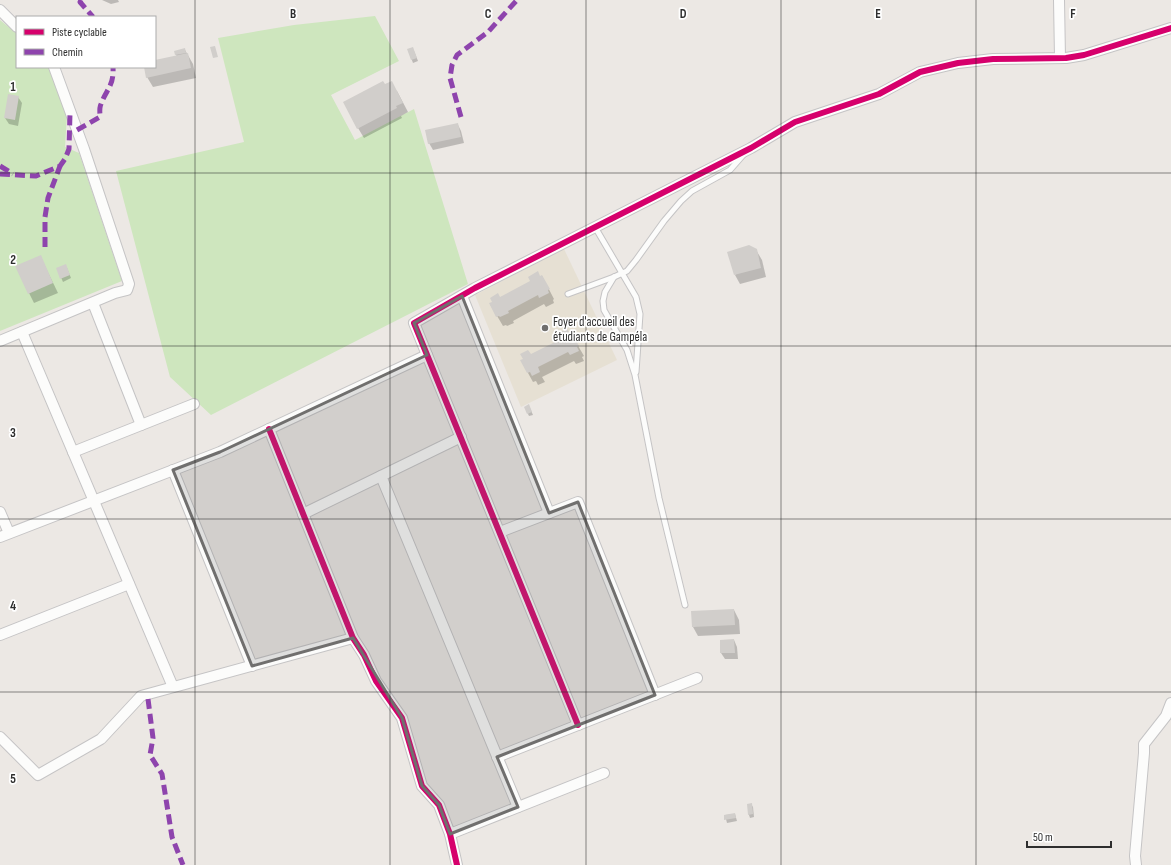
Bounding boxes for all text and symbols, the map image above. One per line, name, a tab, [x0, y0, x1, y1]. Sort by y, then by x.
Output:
text: B	[290, 6, 296, 22]
text: C	[485, 6, 492, 22]
text: D	[680, 6, 687, 22]
text: E	[875, 6, 881, 22]
text: F	[1070, 6, 1076, 22]
legend	[16, 16, 156, 68]
text: Piste cyclable	[52, 25, 107, 40]
text: Chemin	[52, 45, 83, 60]
text: 1	[10, 79, 16, 95]
text: 2	[10, 252, 16, 268]
place label: Foyer d'accueil des étudiants de Gampéla	[553, 314, 647, 345]
marker: Foyer d'accueil des étudiants de Gampéla	[540, 323, 550, 333]
text: 3	[10, 425, 16, 441]
text: 4	[10, 598, 16, 614]
text: 5	[10, 771, 16, 787]
scale bar	[1027, 823, 1111, 849]
text: 50 m	[1033, 830, 1053, 845]

